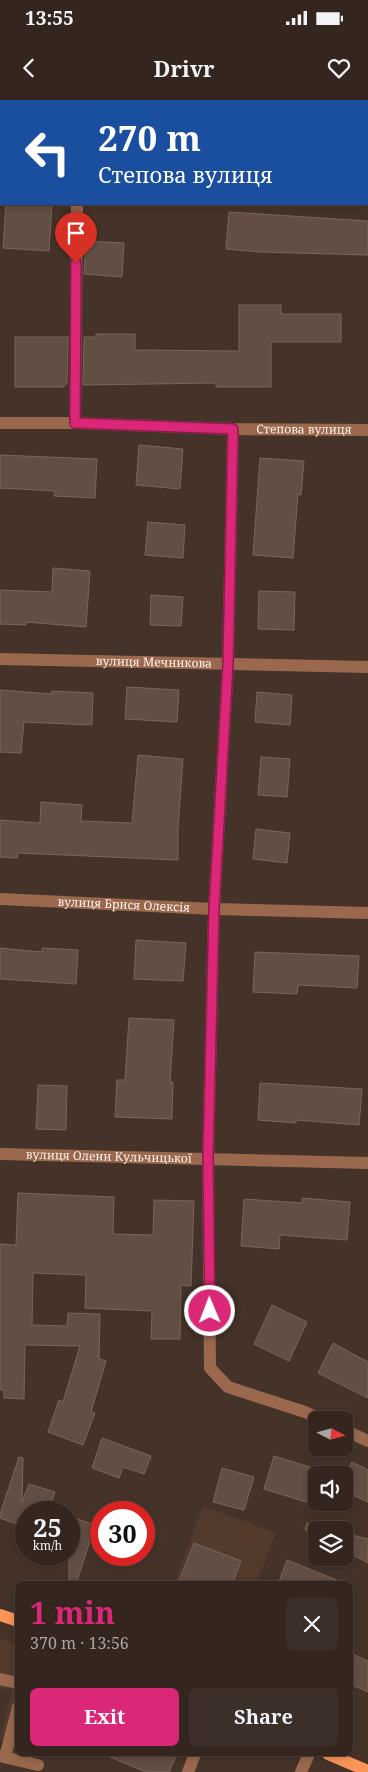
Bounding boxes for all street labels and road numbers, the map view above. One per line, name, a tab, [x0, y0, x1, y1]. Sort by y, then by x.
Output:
street label: Степова вулиця	[256, 420, 352, 438]
street label: вулиця Мечникова	[96, 652, 212, 672]
street label: вулиця Брися Олексія	[57, 893, 191, 916]
street label: вулиця Олени Кульчицької	[26, 1146, 192, 1167]

